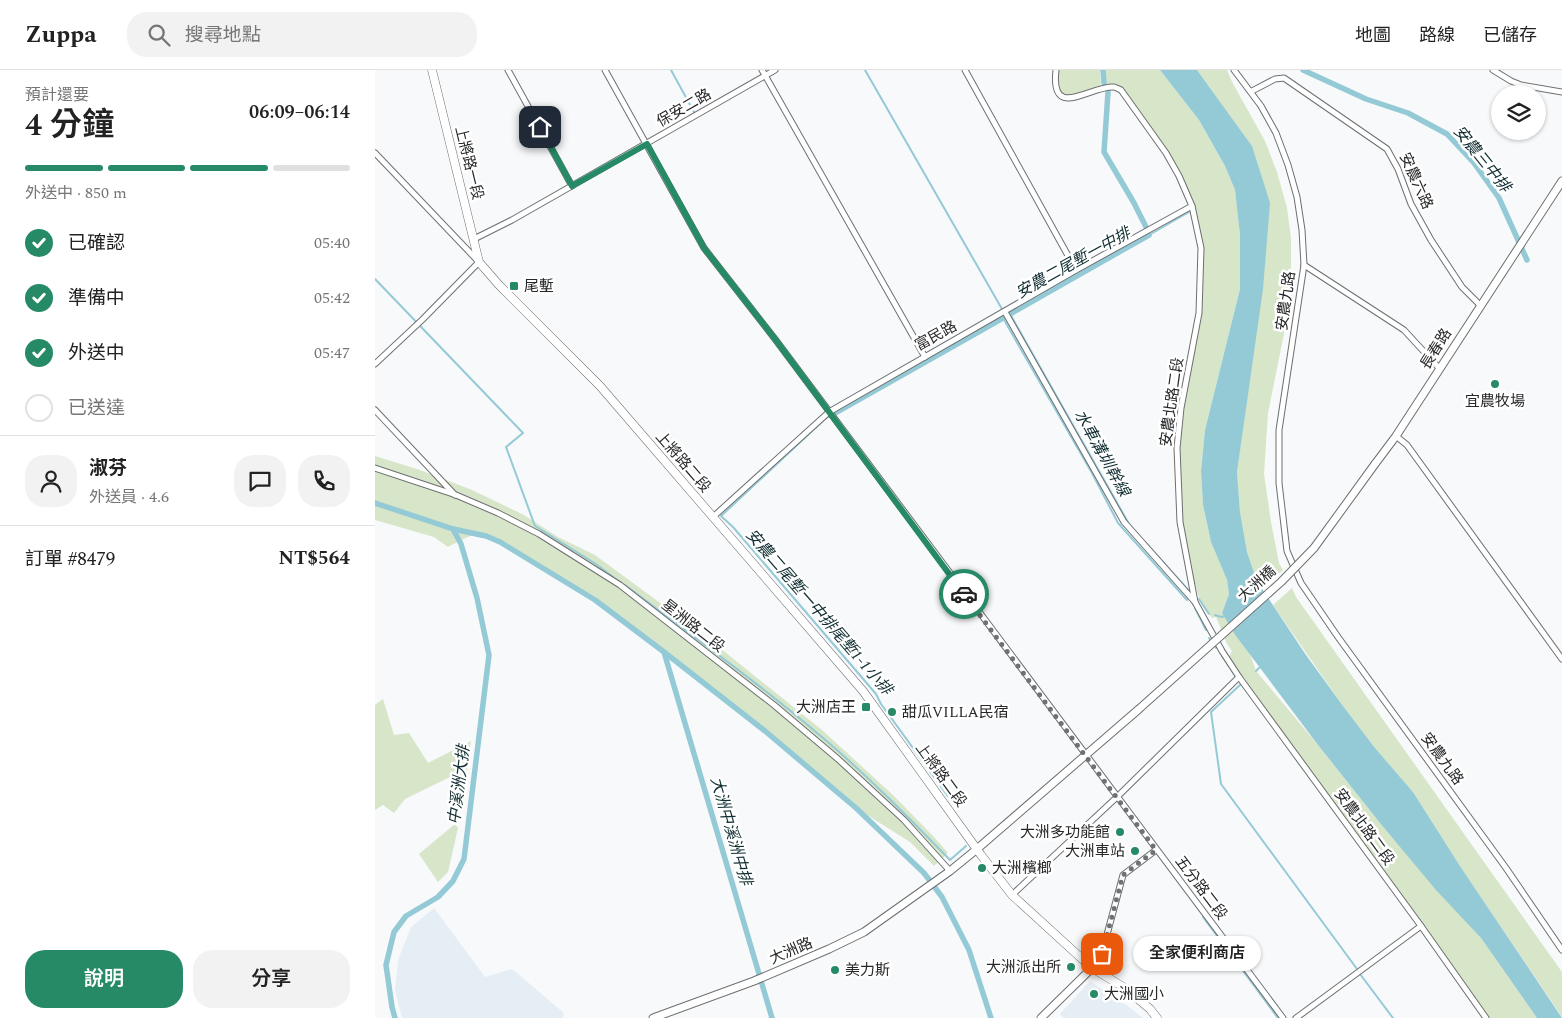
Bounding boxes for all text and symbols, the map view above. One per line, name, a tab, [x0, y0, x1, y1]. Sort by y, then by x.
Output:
search box	[127, 12, 477, 57]
text: Zuppa	[25, 17, 97, 53]
icon: search	[145, 21, 173, 49]
text: 搜尋地點	[185, 21, 261, 50]
text: 地圖	[1355, 22, 1391, 49]
text: 路線	[1419, 22, 1455, 49]
text: 已儲存	[1483, 22, 1537, 49]
text: 預計還要	[25, 83, 89, 107]
street label: 保安二路	[652, 83, 716, 133]
map controls	[1491, 85, 1546, 140]
button: layers	[1491, 85, 1546, 140]
text: 06:09–06:14	[249, 98, 350, 127]
text: 4 分鐘	[25, 101, 114, 150]
pin	[519, 106, 561, 148]
icon: home	[526, 113, 554, 141]
water label: 安農三中排	[1447, 120, 1518, 199]
street label: 上將路一段	[449, 124, 489, 202]
street label: 安農六路	[1393, 149, 1439, 213]
text: 外送中 · 850 m	[25, 181, 127, 205]
water label: 安農二尾塹一中排	[1011, 221, 1137, 305]
icon: check	[25, 229, 53, 257]
text: 已確認	[68, 229, 125, 258]
text: 05:40	[314, 231, 350, 255]
street label: 安農九路	[1270, 270, 1302, 332]
place label: 尾塹	[524, 275, 554, 298]
marker: 尾塹	[508, 280, 520, 292]
icon: check	[25, 284, 53, 312]
text: 準備中	[68, 284, 125, 313]
text: 05:42	[314, 286, 350, 310]
street label: 富民路	[911, 315, 961, 357]
street label: 長春路	[1414, 324, 1458, 374]
icon: check	[25, 339, 53, 367]
text: 外送中	[68, 339, 125, 368]
text: 05:47	[314, 341, 350, 365]
street label: 安農北路二段	[1154, 356, 1190, 448]
marker: 宜農牧場	[1489, 378, 1501, 390]
place label: 宜農牧場	[1465, 390, 1525, 413]
text: 已送達	[68, 394, 125, 423]
water label: 水車溝圳幹線	[1068, 405, 1137, 503]
street label: 上將路二段	[650, 426, 716, 498]
text: 淑芬	[89, 454, 127, 483]
button: person	[25, 455, 77, 507]
button: chat	[234, 455, 286, 507]
button: phone	[298, 455, 350, 507]
text: 外送員 · 4.6	[89, 485, 169, 509]
water label: 安農二尾塹一中排尾塹1-1小排	[740, 524, 899, 702]
text: NT$564	[279, 544, 350, 573]
text: 訂單 #8479	[25, 545, 115, 574]
street label: 大洲橋	[1233, 560, 1281, 608]
courier	[939, 569, 989, 619]
icon: car	[950, 580, 978, 608]
street label: 星洲路二段	[656, 594, 730, 658]
place label: 大洲店王	[796, 696, 856, 719]
marker: 大洲店王	[860, 701, 872, 713]
place label: 甜瓜VILLA民宿	[902, 701, 1009, 724]
marker: 甜瓜VILLA民宿	[886, 706, 898, 718]
street label: 安農九路	[1415, 728, 1469, 790]
street label: 上將路二段	[910, 738, 972, 812]
water label: 中溪洲大排	[442, 742, 476, 826]
water label: 大洲中溪洲中排	[704, 774, 759, 890]
street label: 安農北路二段	[1328, 784, 1400, 870]
place label: 大洲多功能館	[1020, 821, 1110, 844]
marker: 大洲多功能館	[1114, 826, 1126, 838]
place label: 大洲車站	[1065, 840, 1125, 863]
marker: 大洲車站	[1129, 845, 1141, 857]
street label: 五分路二段	[1169, 851, 1233, 925]
place label: 大洲檳榔	[992, 857, 1052, 880]
marker: 大洲檳榔	[976, 862, 988, 874]
street label: 大洲路	[766, 932, 816, 970]
pin	[1081, 933, 1123, 975]
callout: 全家便利商店	[1132, 936, 1259, 972]
icon: bag	[1088, 940, 1116, 968]
text: 全家便利商店	[1149, 941, 1245, 965]
button: 說明	[25, 950, 183, 1008]
button: 分享	[193, 950, 350, 1008]
place label: 大洲派出所	[986, 956, 1061, 979]
place label: 美力斯	[845, 959, 890, 982]
marker: 大洲派出所	[1065, 961, 1077, 973]
marker: 美力斯	[829, 964, 841, 976]
place label: 大洲國小	[1104, 983, 1164, 1006]
marker: 大洲國小	[1088, 988, 1100, 1000]

